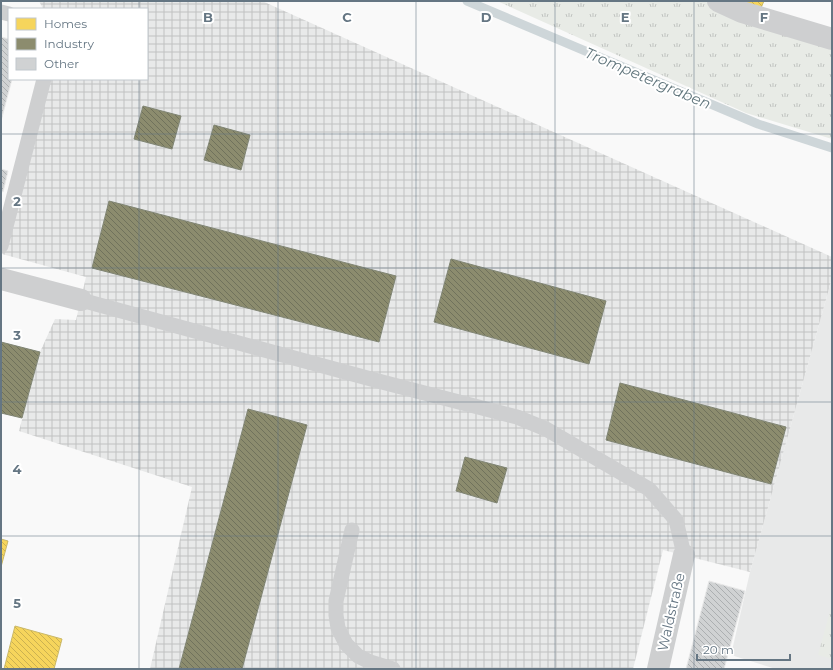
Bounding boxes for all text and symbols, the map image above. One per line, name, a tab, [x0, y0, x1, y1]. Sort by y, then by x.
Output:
legend	[8, 8, 148, 80]
text: B	[203, 9, 213, 25]
text: C	[342, 9, 352, 25]
text: D	[481, 9, 492, 25]
text: E	[621, 9, 630, 25]
text: F	[760, 9, 768, 25]
text: Homes	[44, 16, 87, 31]
text: Industry	[44, 36, 94, 51]
water label: Trompetergraben	[582, 43, 714, 113]
text: Other	[44, 56, 79, 71]
text: 2	[13, 193, 21, 209]
text: 3	[12, 327, 21, 343]
text: 4	[13, 461, 22, 477]
street label: Waldstraße	[653, 571, 689, 653]
text: 5	[13, 595, 21, 611]
scale bar	[697, 636, 790, 662]
text: 20 m	[703, 642, 734, 657]

